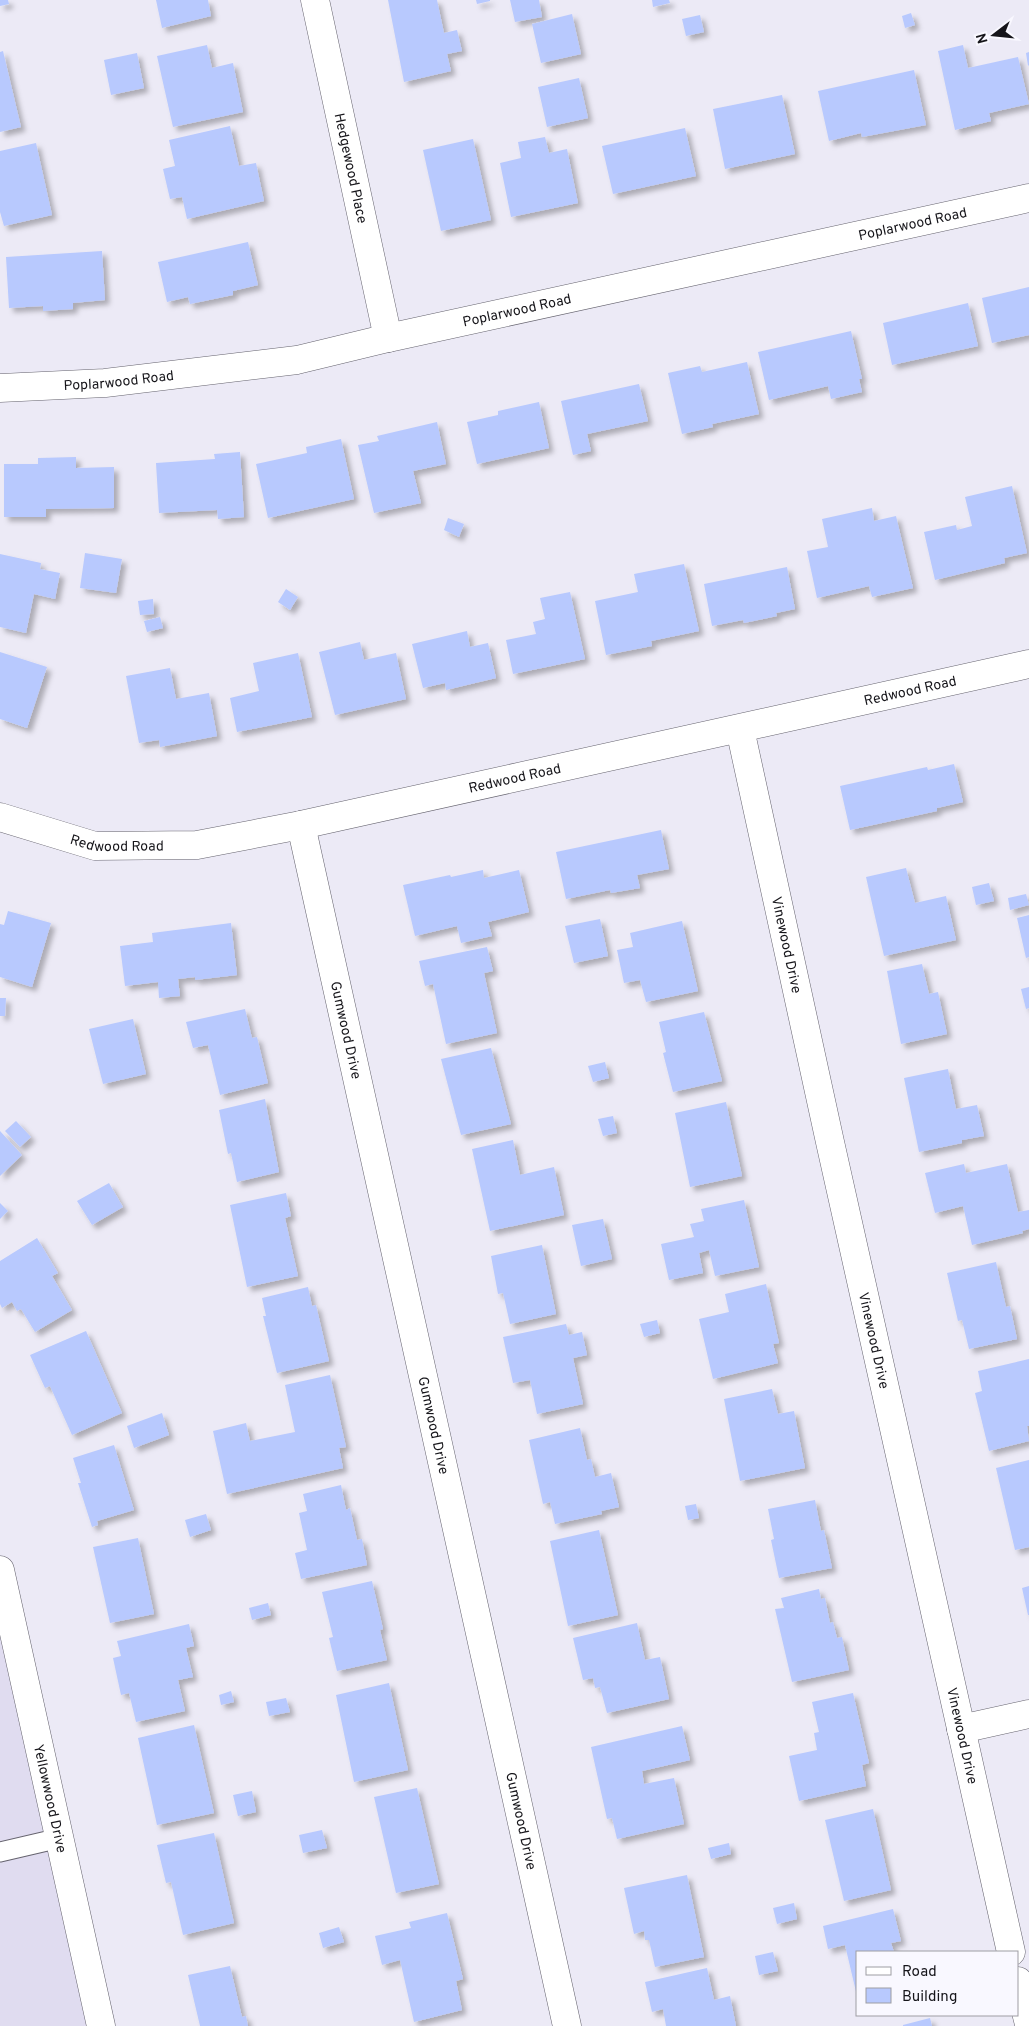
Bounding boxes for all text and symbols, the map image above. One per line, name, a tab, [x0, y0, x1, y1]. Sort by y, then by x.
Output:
north arrow	[969, 10, 1019, 60]
text: N	[973, 31, 993, 45]
street label: Hedgewood Place	[330, 112, 370, 225]
street label: Poplarwood Road	[857, 205, 969, 245]
street label: Poplarwood Road	[461, 291, 573, 331]
street label: Poplarwood Road	[63, 368, 175, 395]
street label: Redwood Road	[863, 673, 958, 710]
street label: Redwood Road	[467, 761, 563, 798]
street label: Redwood Road	[68, 832, 164, 856]
street label: Vinewood Drive	[767, 895, 804, 995]
street label: Gumwood Drive	[326, 980, 364, 1081]
street label: Vinewood Drive	[854, 1291, 892, 1391]
street label: Gumwood Drive	[413, 1375, 452, 1476]
street label: Vinewood Drive	[942, 1686, 980, 1786]
street label: Yellowwood Drive	[29, 1743, 69, 1855]
street label: Gumwood Drive	[501, 1771, 539, 1872]
legend	[856, 1951, 1019, 2016]
text: Road	[902, 1963, 937, 1982]
text: Building	[902, 1988, 957, 2007]

